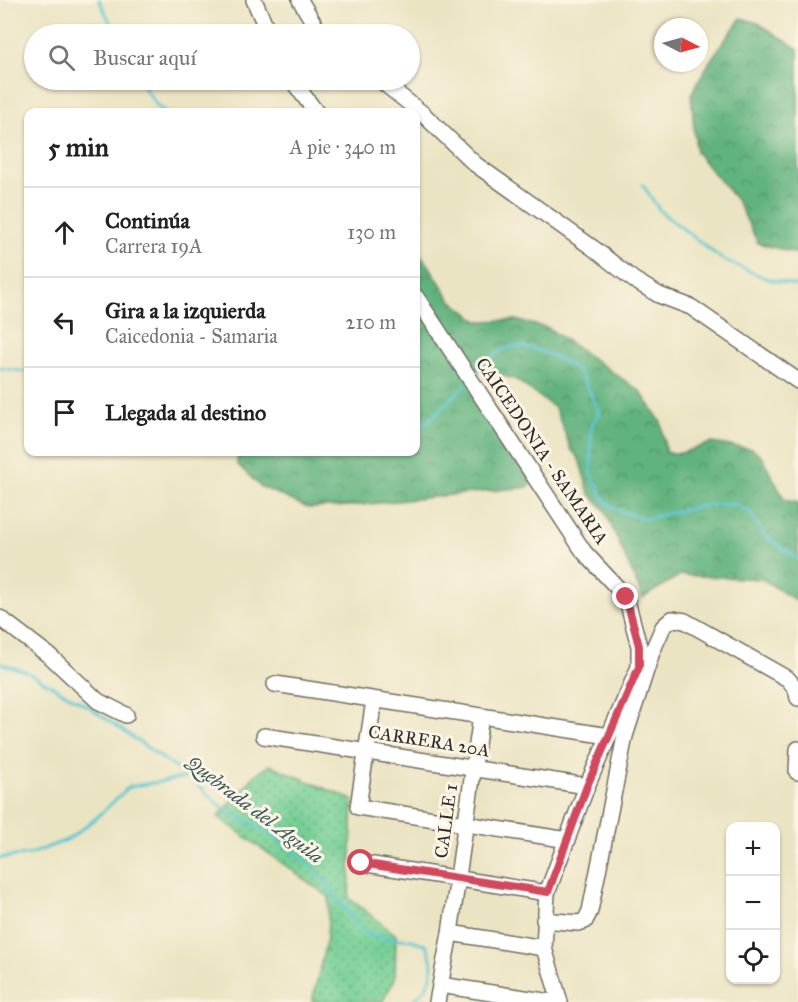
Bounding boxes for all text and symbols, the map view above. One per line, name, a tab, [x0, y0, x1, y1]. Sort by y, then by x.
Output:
north arrow	[654, 18, 708, 72]
search box	[24, 24, 420, 90]
icon: search	[45, 41, 78, 74]
text: Buscar aquí	[93, 44, 196, 71]
text: 5 min	[48, 131, 109, 163]
text: A pie · 340 m	[290, 135, 396, 159]
text: Continúa	[105, 207, 190, 234]
icon: ahead	[48, 216, 81, 249]
text: 130 m	[347, 220, 396, 244]
text: Carrera 19A	[105, 234, 203, 258]
text: Gira a la izquierda	[105, 297, 266, 324]
icon: left	[48, 306, 81, 339]
text: 210 m	[346, 310, 396, 334]
text: Caicedonia - Samaria	[105, 324, 278, 348]
street label: CAICEDONIA - SAMARIA	[471, 353, 613, 549]
icon: arrive	[48, 396, 81, 429]
text: Llegada al destino	[105, 399, 266, 426]
route end	[612, 583, 638, 609]
street label: CARRERA 20A	[367, 721, 491, 761]
water label: Quebrada del Aguila	[181, 749, 328, 868]
street label: CALLE 1	[430, 782, 462, 860]
map controls	[726, 822, 780, 984]
button: +	[726, 822, 780, 876]
route start	[347, 849, 373, 875]
button: −	[726, 876, 780, 930]
button: locate	[726, 930, 780, 984]

